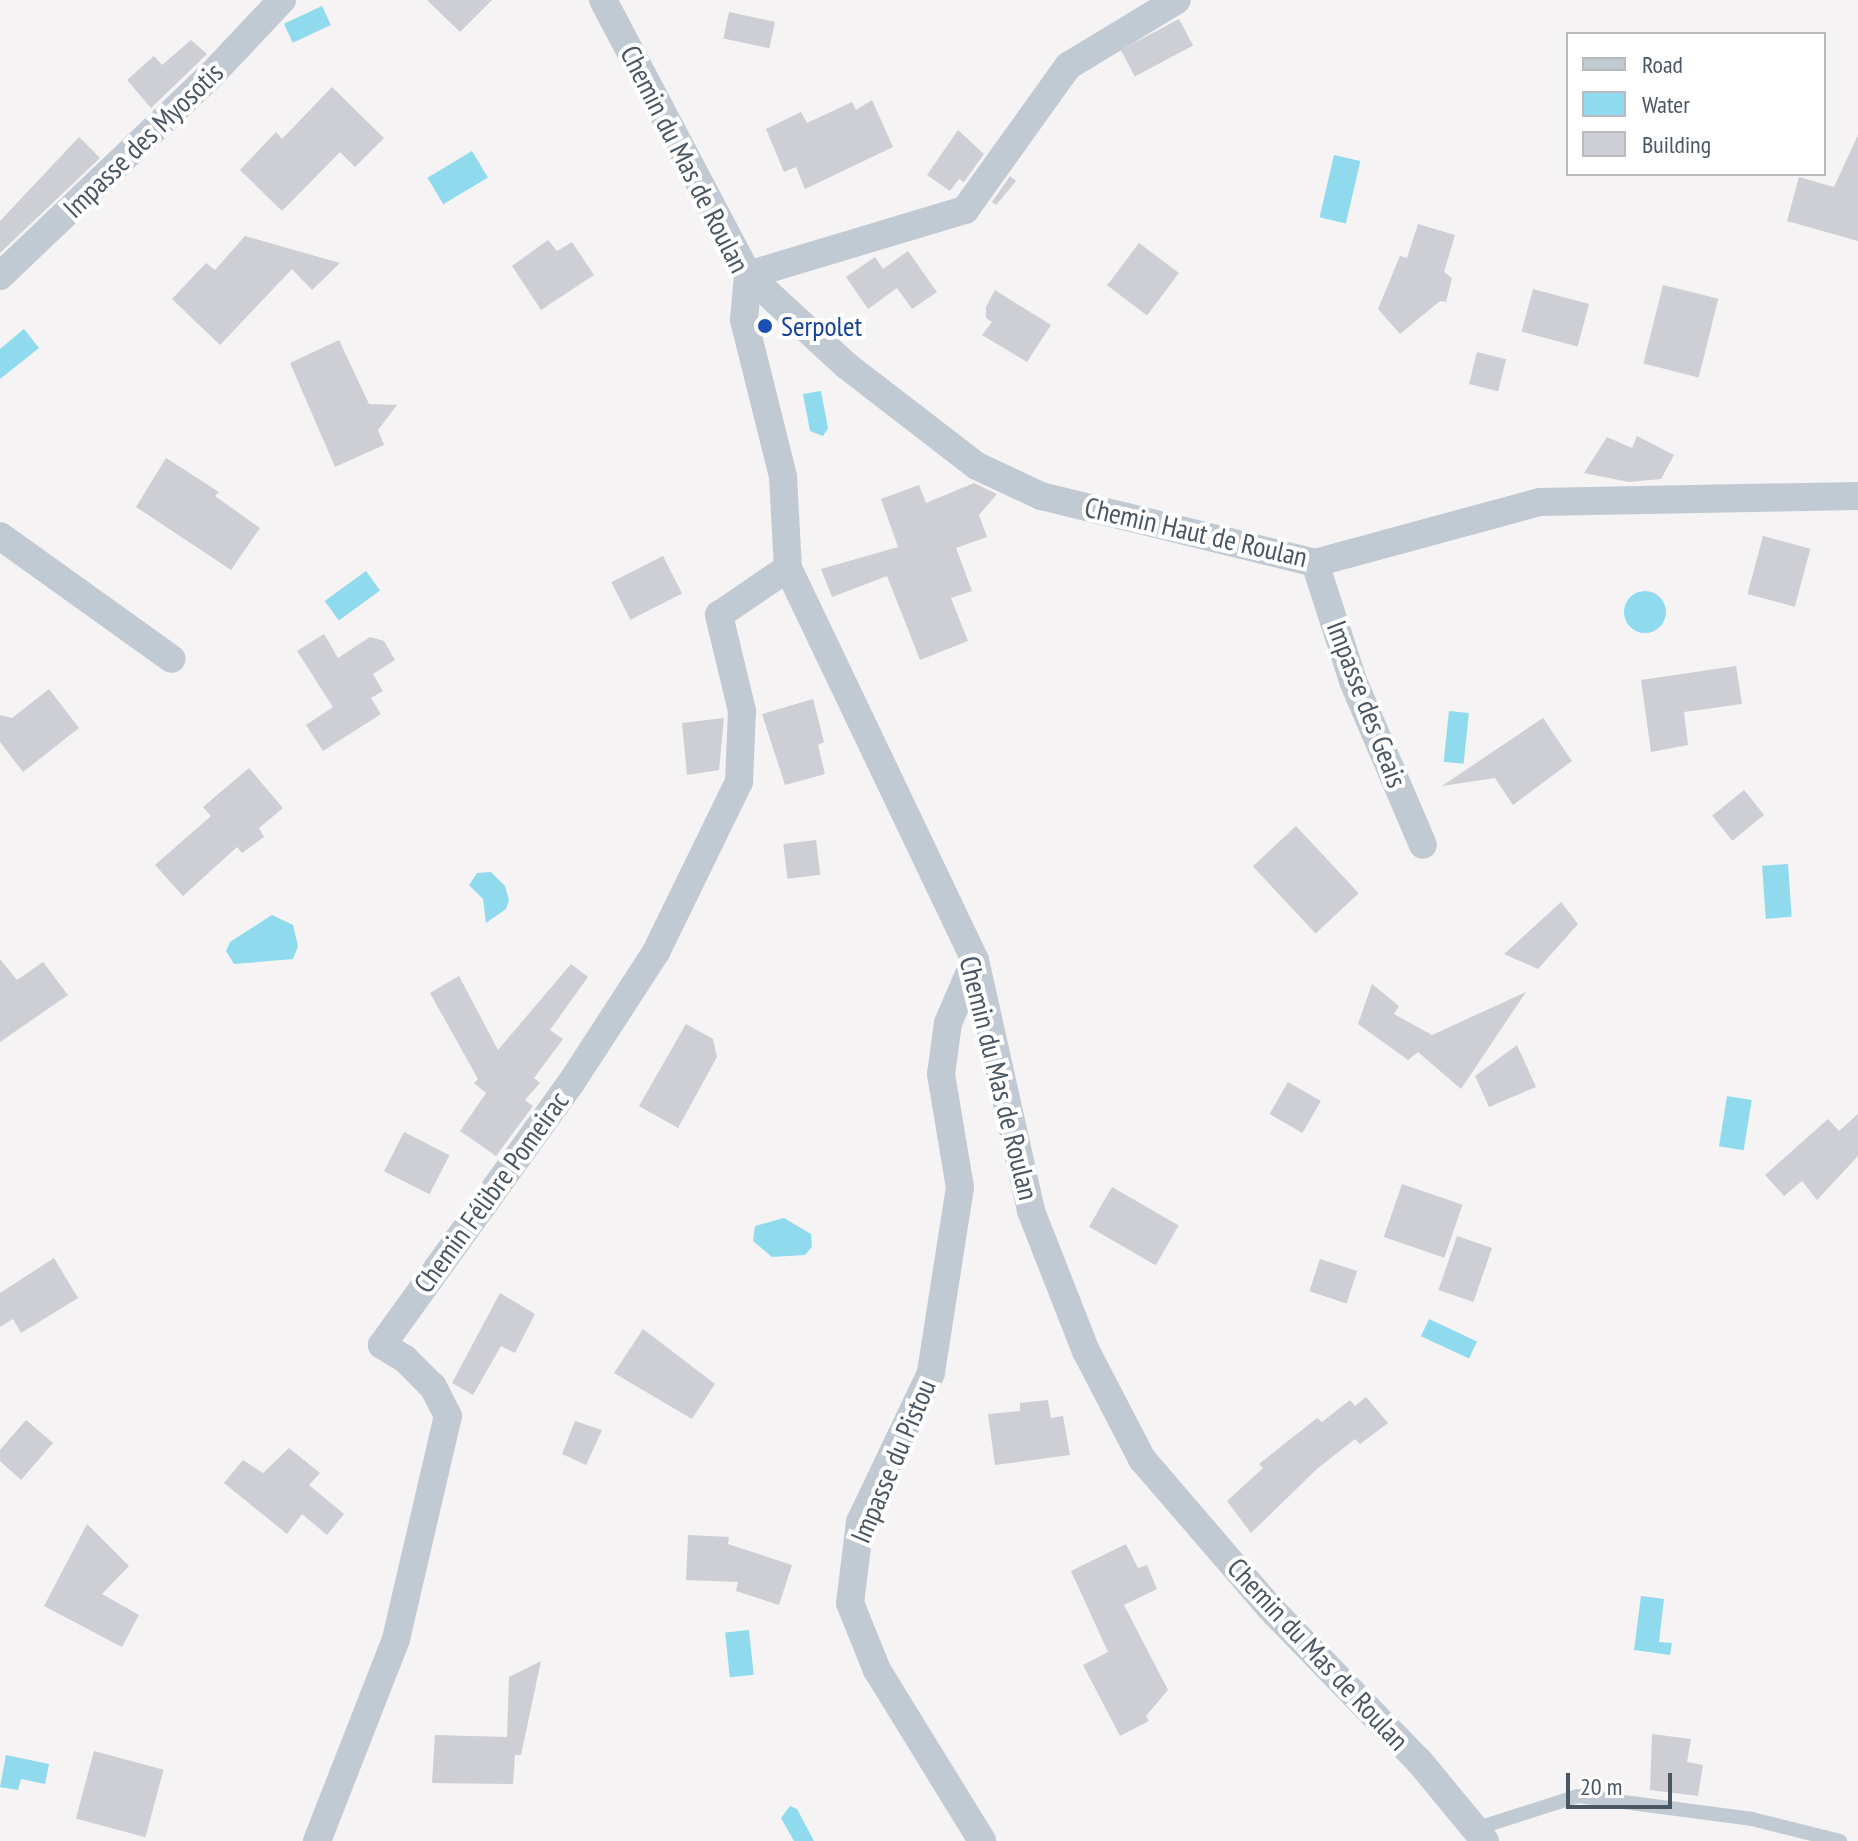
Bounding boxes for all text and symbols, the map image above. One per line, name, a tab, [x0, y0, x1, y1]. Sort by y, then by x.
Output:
legend	[1566, 32, 1826, 176]
street label: Chemin du Mas de Roulan	[613, 40, 757, 278]
text: Road	[1642, 49, 1683, 80]
street label: Impasse des Myosotis	[56, 55, 230, 225]
text: Water	[1642, 89, 1690, 120]
text: Building	[1642, 129, 1711, 160]
place label: Serpolet	[781, 309, 862, 343]
marker: Serpolet	[756, 317, 774, 335]
street label: Chemin Haut de Roulan	[1081, 490, 1311, 574]
street label: Impasse des Geais	[1320, 616, 1414, 792]
street label: Chemin du Mas de Roulan	[952, 953, 1046, 1203]
street label: Chemin Félibre Pomeirac	[407, 1085, 575, 1299]
street label: Impasse du Pistou	[843, 1374, 943, 1548]
street label: Chemin du Mas de Roulan	[1220, 1551, 1416, 1757]
scale bar	[1570, 1757, 1676, 1807]
text: 20 m	[1580, 1771, 1622, 1802]

